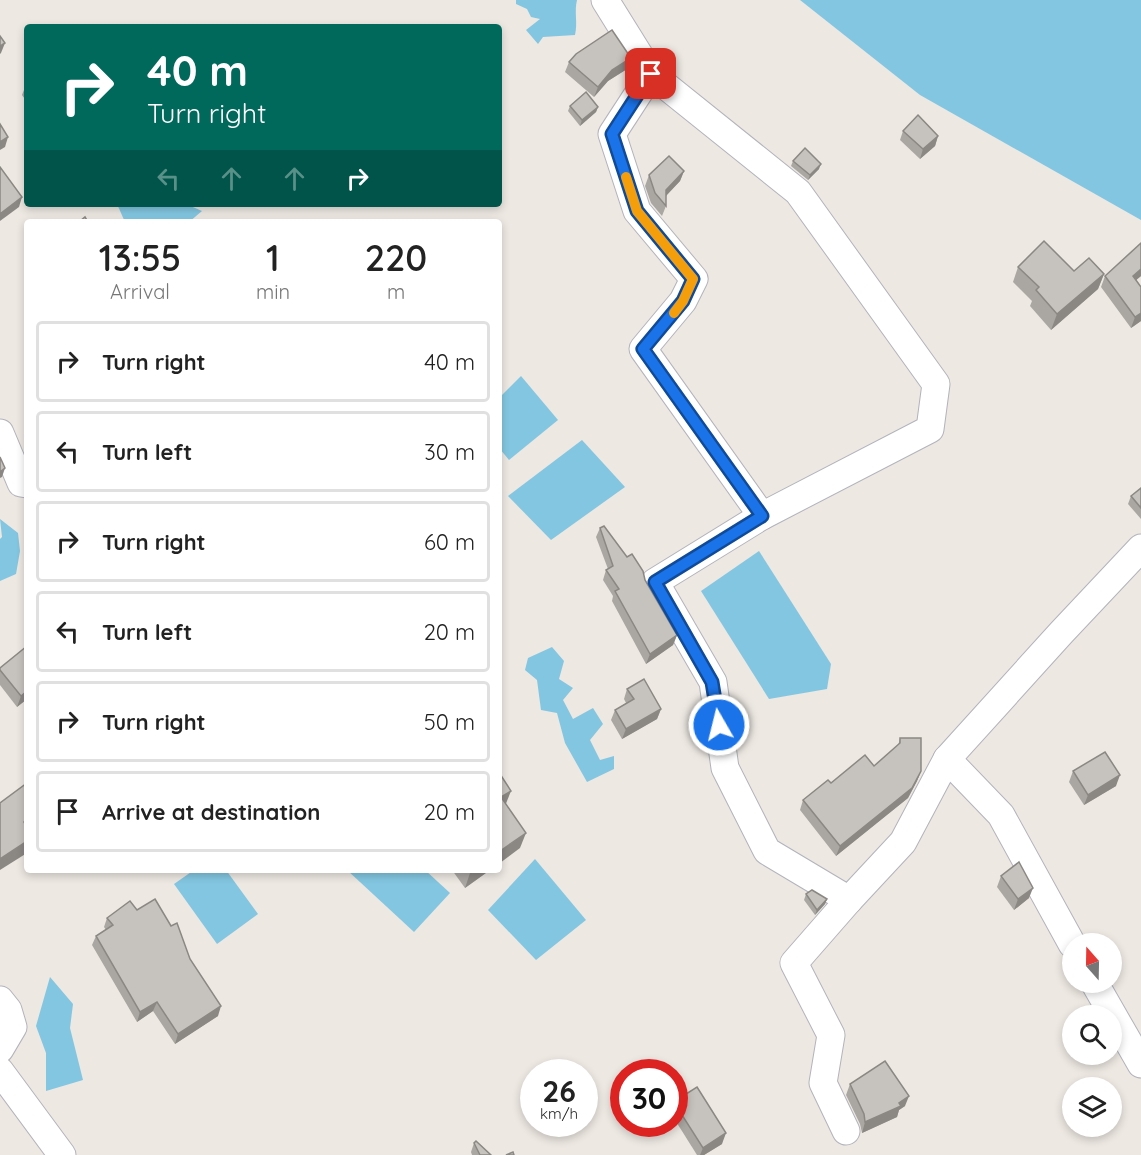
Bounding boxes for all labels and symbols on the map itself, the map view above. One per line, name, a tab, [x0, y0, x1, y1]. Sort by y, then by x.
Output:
pin	[625, 48, 676, 99]
position arrow	[687, 693, 751, 757]
north arrow	[1062, 933, 1122, 993]
speed limit sign: 30	[610, 1059, 688, 1137]

